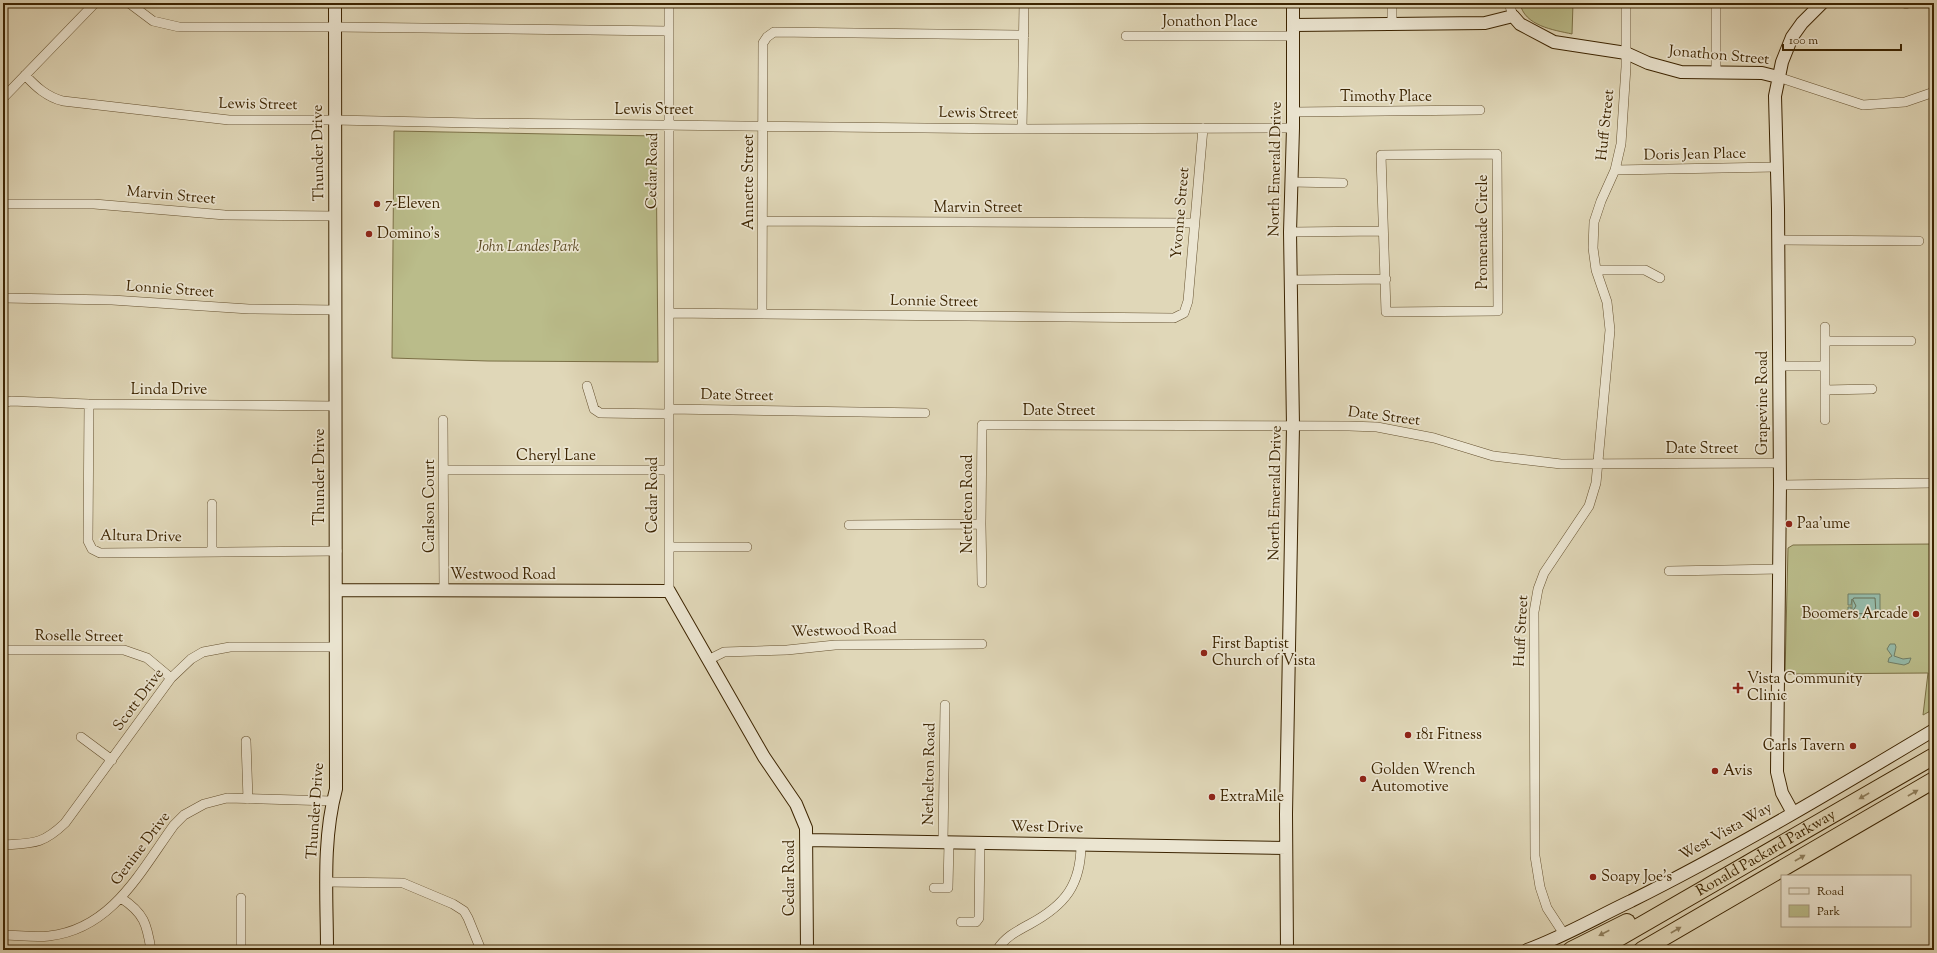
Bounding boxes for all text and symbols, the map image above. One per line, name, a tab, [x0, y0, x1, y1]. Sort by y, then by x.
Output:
street label: Jonathon Place	[1161, 12, 1258, 33]
scale bar	[1783, 26, 1901, 52]
text: 100 m	[1789, 32, 1818, 50]
street label: Jonathon Street	[1667, 41, 1770, 71]
street label: Timothy Place	[1340, 87, 1432, 108]
street label: Huff Street	[1592, 88, 1620, 162]
street label: Lewis Street	[218, 94, 298, 116]
street label: Lewis Street	[614, 100, 694, 121]
street label: North Emerald Drive	[1264, 101, 1288, 237]
street label: Lewis Street	[938, 103, 1018, 125]
street label: Thunder Drive	[308, 104, 330, 202]
street label: Cedar Road	[642, 132, 664, 209]
street label: Annette Street	[739, 134, 760, 230]
street label: Doris Jean Place	[1644, 144, 1746, 166]
street label: Yvonne Street	[1167, 166, 1195, 260]
street label: Promenade Circle	[1473, 175, 1494, 289]
street label: Marvin Street	[126, 182, 216, 210]
place label: 7-Eleven	[385, 194, 441, 215]
street label: Marvin Street	[933, 198, 1023, 219]
marker: 7-Eleven	[372, 199, 382, 209]
place label: Domino's	[377, 224, 440, 245]
marker: Domino's	[364, 229, 374, 239]
park label: John Landes Park	[476, 237, 579, 258]
street label: Lonnie Street	[125, 276, 215, 304]
street label: Lonnie Street	[890, 291, 978, 313]
street label: Grapevine Road	[1753, 350, 1774, 455]
street label: Linda Drive	[131, 380, 207, 401]
street label: Date Street	[700, 385, 774, 407]
street label: Date Street	[1023, 401, 1095, 422]
street label: Date Street	[1347, 402, 1421, 432]
street label: North Emerald Drive	[1264, 425, 1288, 561]
street label: Thunder Drive	[310, 429, 331, 525]
street label: Date Street	[1666, 439, 1738, 460]
street label: Cheryl Lane	[516, 446, 596, 467]
street label: Nettleton Road	[958, 454, 979, 554]
street label: Cedar Road	[643, 456, 664, 533]
street label: Carlson Court	[420, 459, 441, 553]
place label: Paa'ume	[1797, 514, 1850, 535]
marker: Paa'ume	[1784, 519, 1794, 529]
street label: Altura Drive	[100, 526, 182, 548]
street label: Westwood Road	[450, 565, 556, 586]
street label: Huff Street	[1510, 595, 1534, 667]
place label: Boomers Arcade	[1802, 604, 1908, 625]
marker: Boomers Arcade	[1911, 609, 1921, 619]
street label: Westwood Road	[791, 619, 898, 643]
street label: Roselle Street	[35, 626, 123, 648]
place label: First Baptist Church of Vista	[1212, 634, 1316, 672]
marker: First Baptist Church of Vista	[1199, 648, 1209, 658]
street label: Scott Drive	[109, 664, 169, 736]
place label: Vista Community Clinic	[1747, 669, 1863, 707]
marker: Vista Community Clinic	[1732, 682, 1744, 694]
street label: Nethelton Road	[919, 722, 941, 825]
place label: 181 Fitness	[1416, 725, 1482, 746]
marker: 181 Fitness	[1403, 730, 1413, 740]
place label: Carls Tavern	[1763, 736, 1845, 757]
marker: Carls Tavern	[1848, 741, 1858, 751]
place label: Golden Wrench Automotive	[1371, 760, 1476, 798]
place label: Avis	[1723, 761, 1752, 782]
street label: Thunder Drive	[302, 762, 330, 860]
marker: Avis	[1710, 766, 1720, 776]
marker: Golden Wrench Automotive	[1358, 774, 1368, 784]
place label: ExtraMile	[1220, 787, 1284, 808]
one-way arrow	[1907, 789, 1919, 796]
marker: ExtraMile	[1207, 792, 1217, 802]
one-way arrow	[1858, 793, 1870, 800]
street label: West Vista Way	[1676, 798, 1777, 866]
street label: Ronald Packard Parkway	[1692, 804, 1840, 902]
street label: Genine Drive	[106, 808, 176, 890]
street label: West Drive	[1011, 817, 1083, 839]
street label: Cedar Road	[780, 839, 801, 916]
one-way arrow	[1794, 854, 1806, 861]
place label: Soapy Joe's	[1601, 867, 1672, 888]
marker: Soapy Joe's	[1588, 872, 1598, 882]
legend	[1781, 875, 1911, 927]
text: Road	[1817, 883, 1844, 901]
text: Park	[1817, 903, 1840, 921]
one-way arrow	[1670, 927, 1682, 934]
one-way arrow	[1598, 930, 1610, 937]

